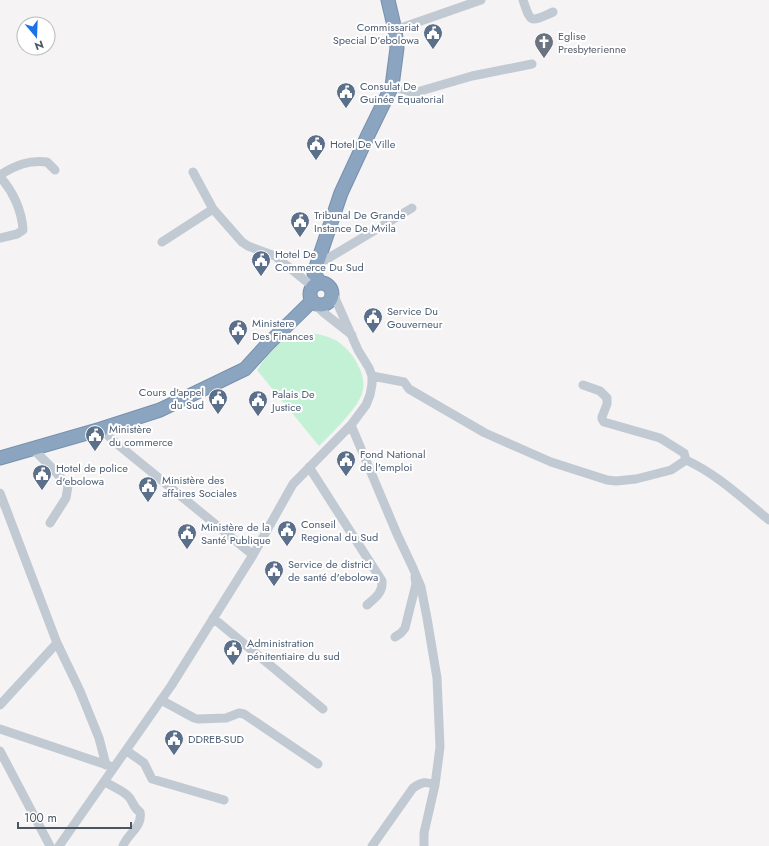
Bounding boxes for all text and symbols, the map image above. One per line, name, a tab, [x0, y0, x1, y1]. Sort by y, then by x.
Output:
north arrow	[16, 16, 56, 56]
place label: Commissariat Special D’ebolowa	[333, 19, 419, 48]
public building icon: Commissariat Special D’ebolowa	[422, 22, 444, 50]
place label: Eglise Presbyterienne	[558, 28, 627, 57]
church icon: Eglise Presbyterienne	[533, 31, 555, 59]
text: N	[33, 36, 46, 54]
place label: Consulat De Guinée Equatorial	[360, 78, 444, 107]
public building icon: Consulat De Guinée Equatorial	[335, 81, 357, 109]
public building icon: Hotel De Ville	[305, 133, 327, 161]
place label: Hotel De Ville	[330, 136, 396, 152]
place label: Tribunal De Grande Instance De Mvila	[314, 207, 406, 236]
public building icon: Tribunal De Grande Instance De Mvila	[289, 210, 311, 238]
place label: Hotel De Commerce Du Sud	[275, 246, 364, 275]
public building icon: Hotel De Commerce Du Sud	[250, 249, 272, 277]
place label: Service Du Gouverneur	[387, 303, 443, 332]
public building icon: Service Du Gouverneur	[362, 306, 384, 334]
place label: Ministere Des Finances	[252, 315, 314, 344]
public building icon: Ministere Des Finances	[227, 318, 249, 346]
place label: Cours d'appel du Sud	[139, 384, 204, 413]
place label: Palais De Justice	[270, 386, 315, 415]
public building icon: Cours d'appel du Sud	[207, 387, 229, 415]
public building icon: Palais De Justice	[247, 389, 269, 417]
place label: Ministère du commerce	[109, 421, 173, 450]
public building icon: Ministère du commerce	[84, 424, 106, 452]
place label: Fond National de l'emploi	[360, 446, 425, 475]
public building icon: Fond National de l'emploi	[335, 449, 357, 477]
place label: Hotel de police d'ebolowa	[56, 460, 128, 489]
public building icon: Hotel de police d'ebolowa	[31, 463, 53, 491]
place label: Ministère des affaires Sociales	[162, 472, 237, 501]
public building icon: Ministère des affaires Sociales	[137, 475, 159, 503]
place label: Conseil Regional du Sud	[301, 516, 378, 545]
place label: Ministère de la Santé Publique	[201, 519, 271, 548]
public building icon: Conseil Regional du Sud	[276, 519, 298, 547]
public building icon: Ministère de la Santé Publique	[176, 522, 198, 550]
place label: Service de district de santé d'ebolowa	[288, 556, 378, 585]
public building icon: Service de district de santé d'ebolowa	[263, 559, 285, 587]
place label: Administration pénitentiaire du sud	[247, 635, 340, 664]
public building icon: Administration pénitentiaire du sud	[222, 638, 244, 666]
public building icon: DDREB-SUD	[163, 728, 185, 756]
place label: DDREB-SUD	[188, 731, 245, 747]
scale bar	[18, 804, 131, 830]
text: 100 m	[24, 809, 57, 827]

